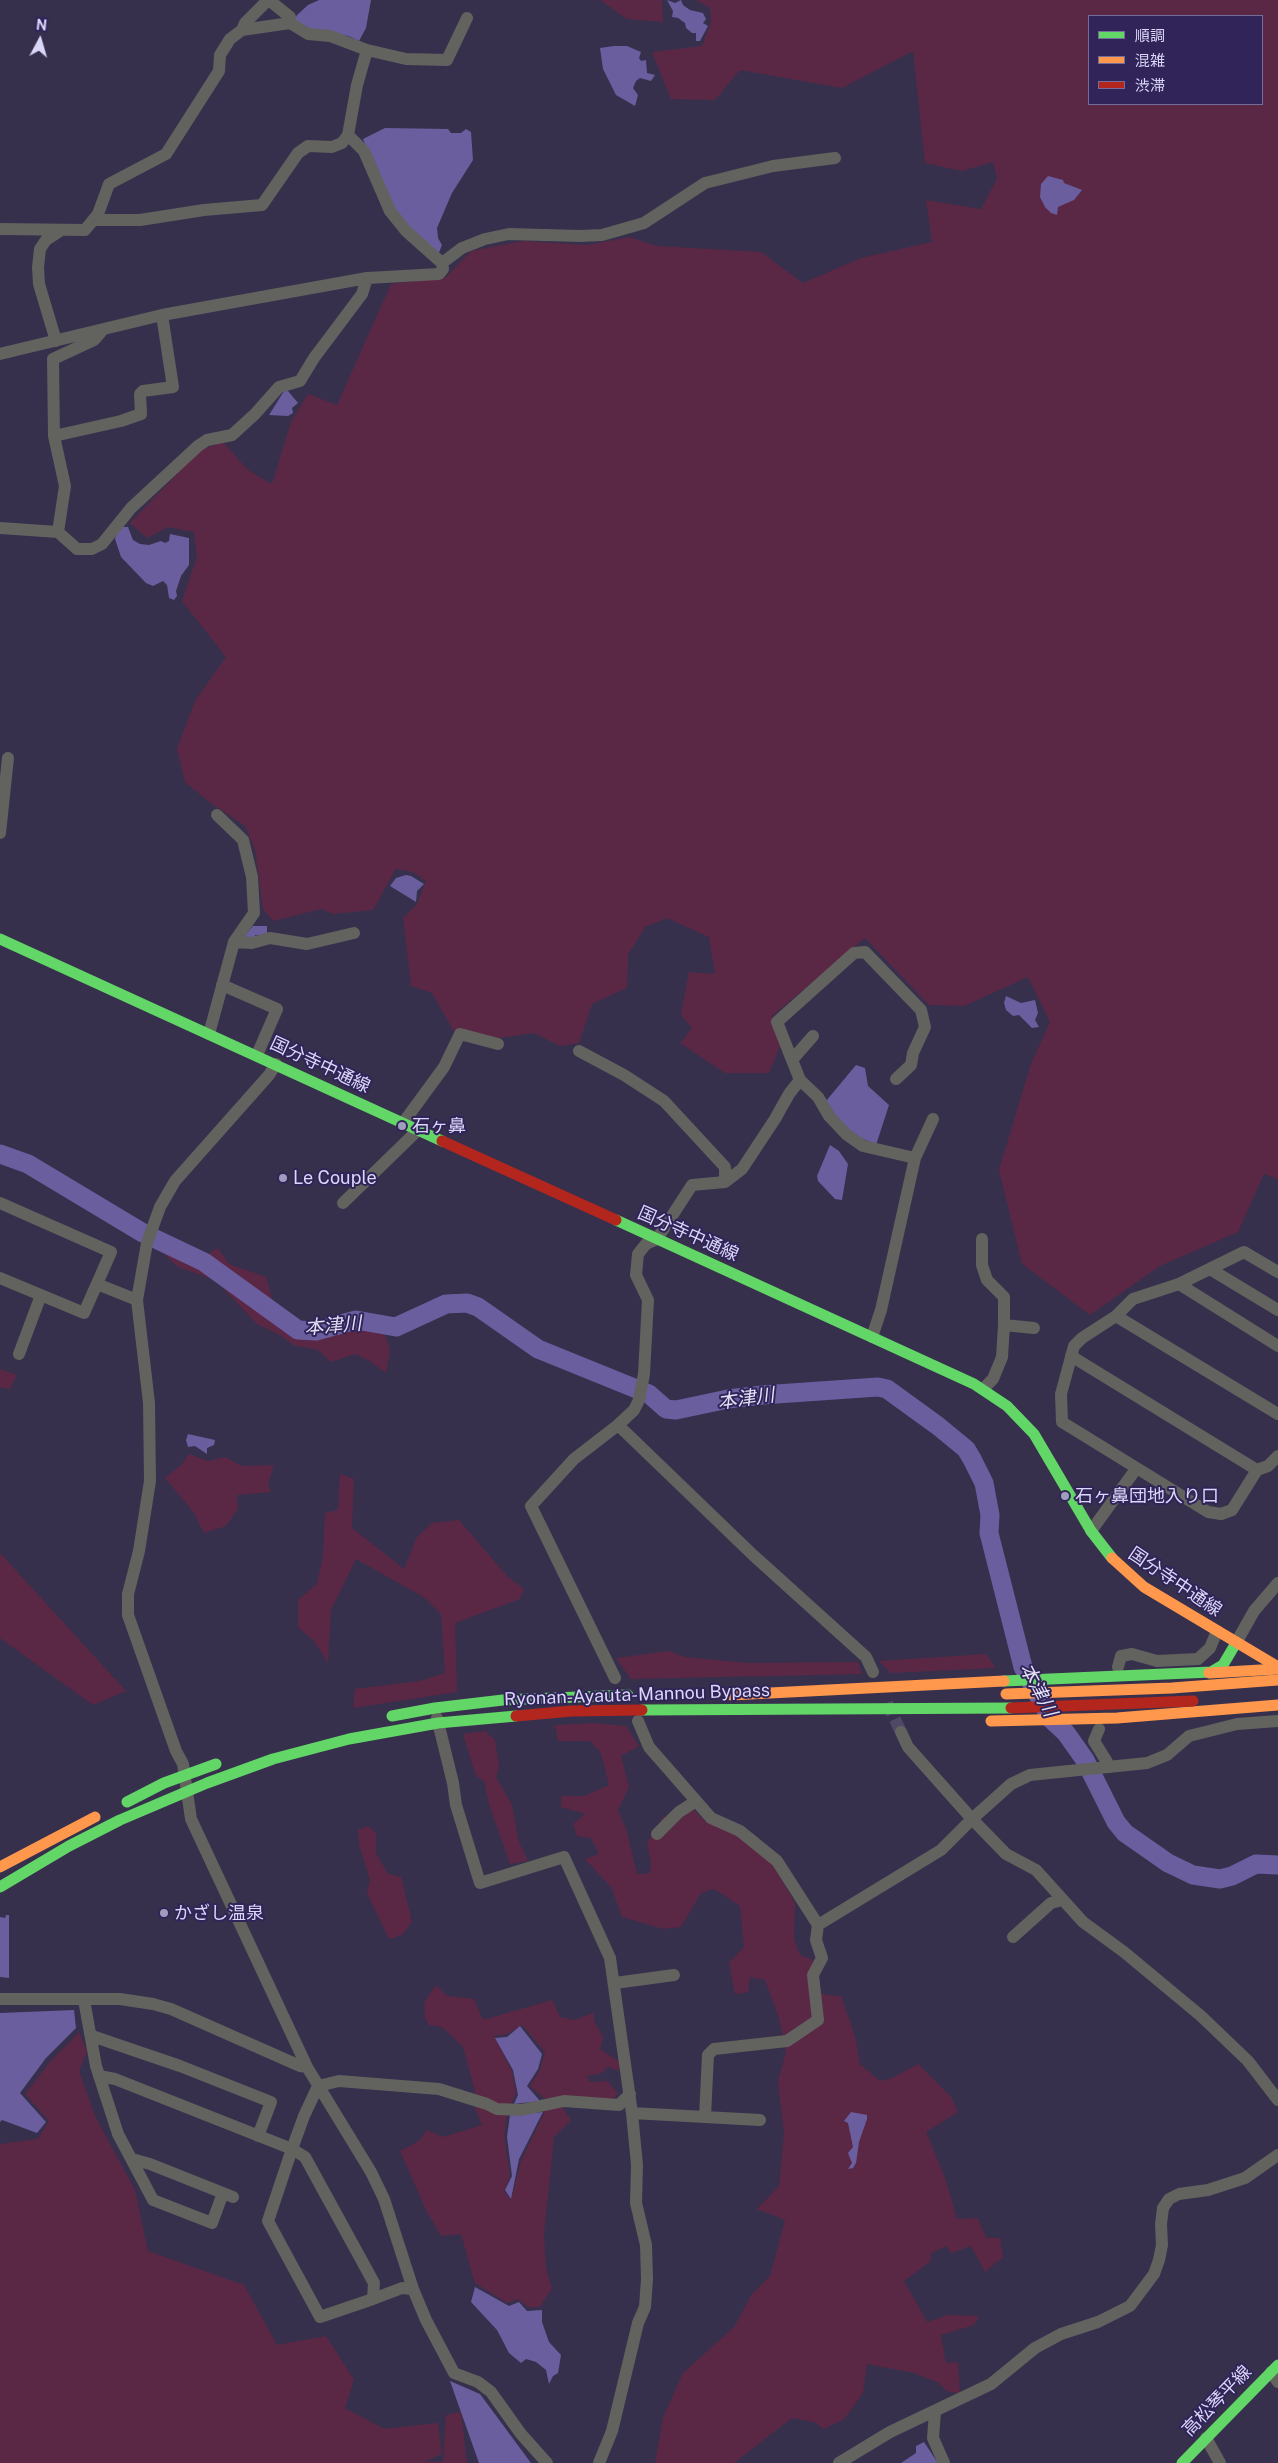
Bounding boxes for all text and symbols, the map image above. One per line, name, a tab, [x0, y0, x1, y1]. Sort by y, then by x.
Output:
north arrow	[15, 15, 65, 65]
legend	[1088, 15, 1263, 105]
text: N	[35, 17, 48, 34]
text: 順調	[1135, 27, 1165, 44]
text: 混雑	[1135, 52, 1165, 69]
text: 渋滞	[1135, 77, 1165, 94]
street label: 国分寺中通線	[266, 1032, 374, 1098]
place label: 石ヶ鼻	[412, 1115, 466, 1137]
marker: 石ヶ鼻	[396, 1120, 408, 1132]
place label: Le Couple	[293, 1167, 377, 1189]
marker: Le Couple	[277, 1172, 289, 1184]
street label: 国分寺中通線	[634, 1202, 742, 1266]
water label: 本津川	[304, 1312, 362, 1340]
water label: 本津川	[716, 1384, 776, 1414]
place label: 石ヶ鼻団地入り口	[1075, 1485, 1219, 1507]
marker: 石ヶ鼻団地入り口	[1059, 1490, 1071, 1502]
street label: 国分寺中通線	[1124, 1543, 1226, 1621]
water label: 本津川	[1015, 1659, 1061, 1721]
street label: Ryonan-Ayauta-Mannou Bypass	[504, 1680, 770, 1710]
place label: かざし温泉	[174, 1902, 264, 1924]
marker: かざし温泉	[158, 1907, 170, 1919]
street label: 高松琴平線	[1178, 2361, 1256, 2441]

